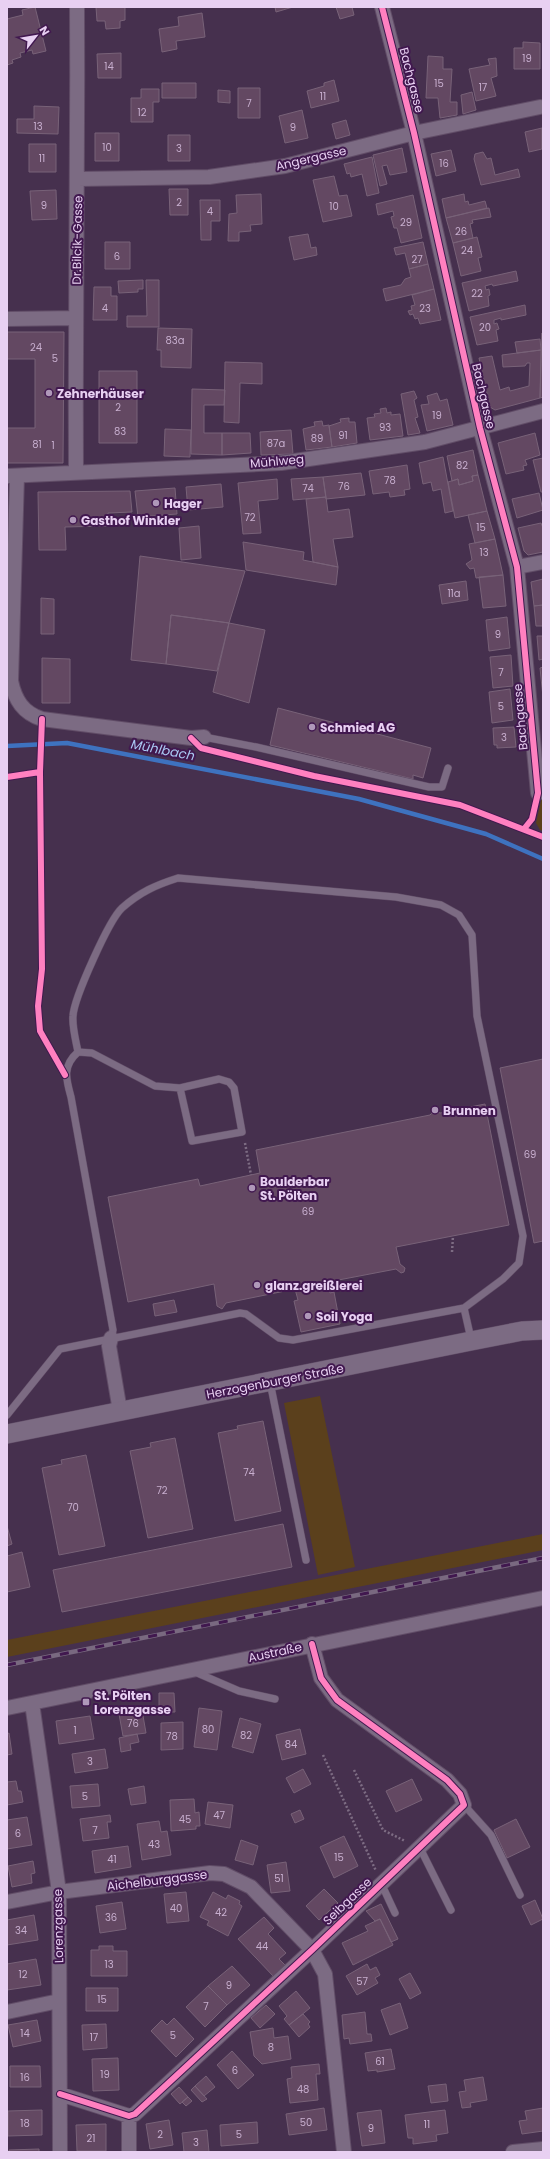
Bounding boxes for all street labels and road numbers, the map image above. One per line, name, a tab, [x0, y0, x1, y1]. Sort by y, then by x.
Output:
street label: Bachgasse	[396, 46, 428, 114]
street label: Angergasse	[274, 142, 348, 174]
street label: Dr.Bilcik-Gasse	[68, 195, 86, 285]
street label: Bachgasse	[468, 362, 500, 430]
street label: Mühlweg	[249, 450, 305, 472]
street label: Bachgasse	[509, 683, 531, 751]
street label: Herzogenburger Straße	[205, 1359, 345, 1403]
street label: Austraße	[247, 1638, 303, 1666]
street label: Aichelburggasse	[106, 1865, 208, 1895]
street label: Seibgasse	[319, 1873, 375, 1929]
street label: Lorenzgasse	[49, 1889, 67, 1963]

